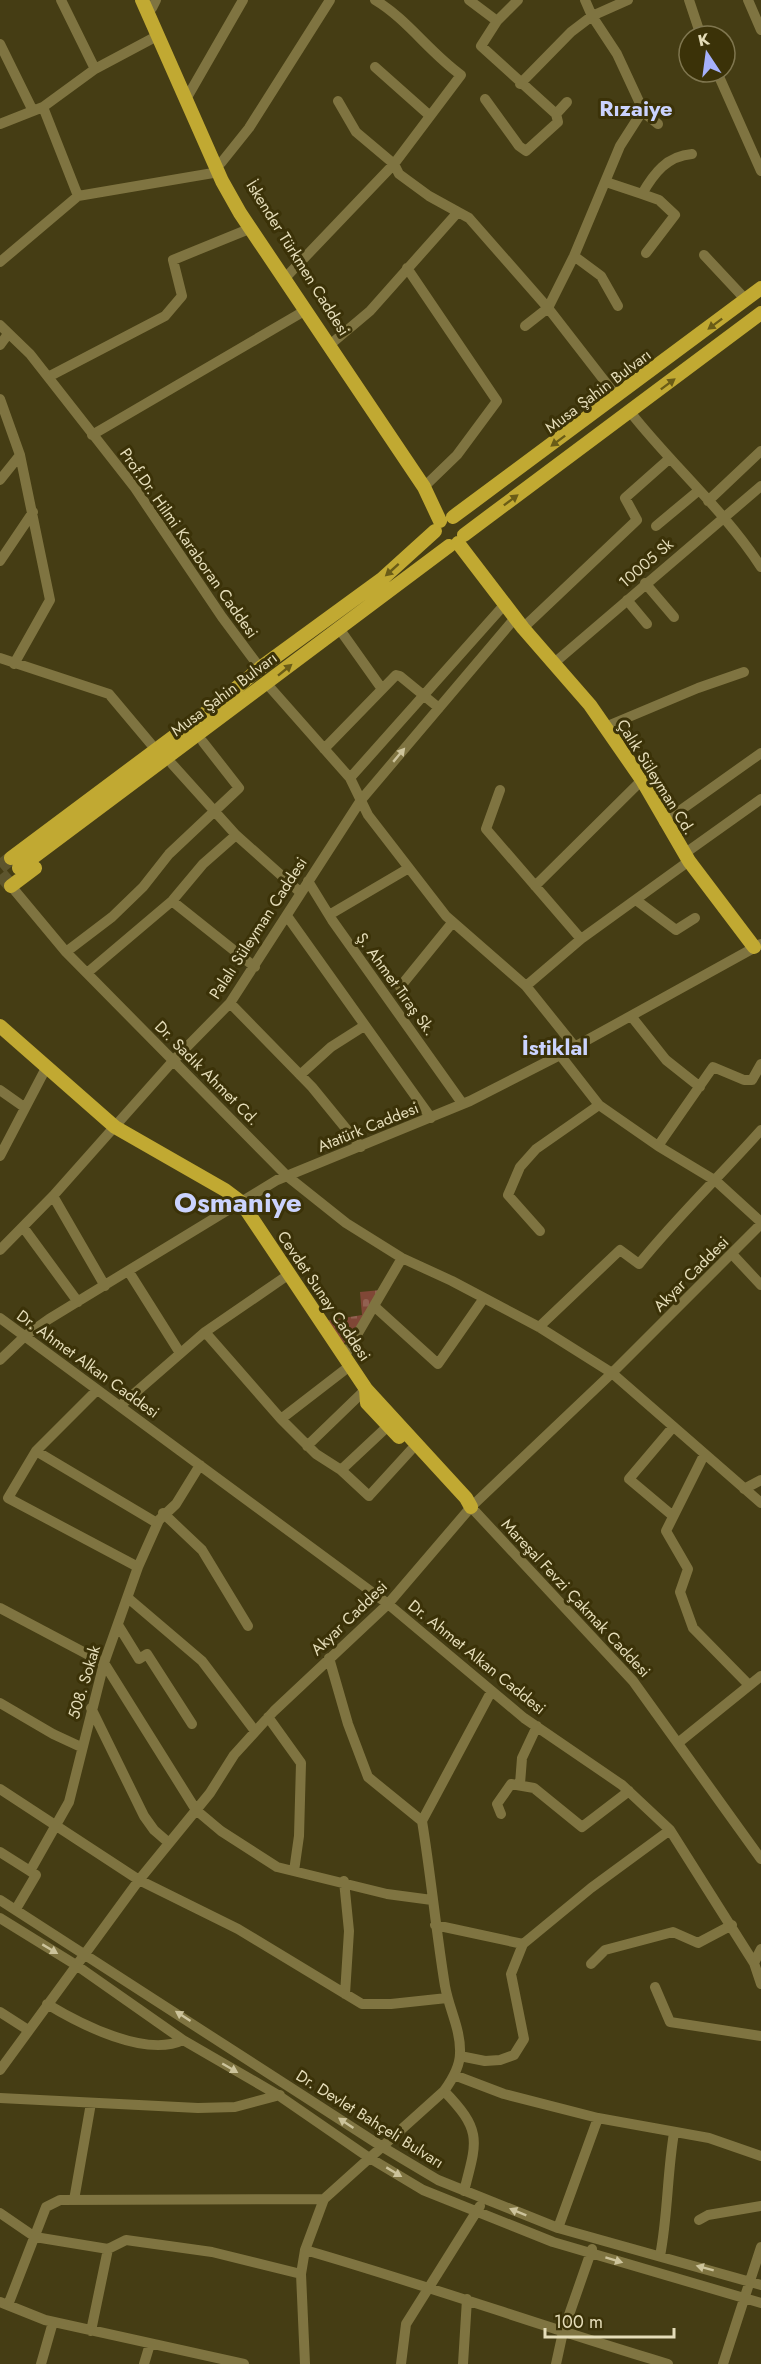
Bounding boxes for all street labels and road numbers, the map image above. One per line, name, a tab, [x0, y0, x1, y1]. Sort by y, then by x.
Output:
street label: İskender Türkmen Caddesi	[241, 176, 355, 340]
street label: Musa Şahin Bulvarı	[540, 343, 656, 439]
street label: Prof.Dr. Hilmi Karaboran Caddesi	[114, 443, 264, 643]
street label: 10005 Sk	[614, 532, 679, 593]
street label: Musa Şahin Bulvarı	[166, 646, 282, 742]
street label: Çalık Süleyman Cd.	[611, 715, 701, 839]
street label: Palalı Süleyman Caddesi	[203, 853, 313, 1003]
street label: Ş. Ahmet Tıraş Sk.	[351, 928, 441, 1040]
street label: Dr. Sadık Ahmet Cd.	[149, 1015, 265, 1131]
street label: Atatürk Caddesi	[314, 1096, 422, 1158]
street label: Cevdet Sunay Caddesi	[272, 1226, 376, 1366]
street label: Akyar Caddesi	[648, 1231, 734, 1317]
street label: Dr. Ahmet Alkan Caddesi	[12, 1304, 164, 1424]
street label: Mareşal Fevzi Çakmak Caddesi	[496, 1514, 656, 1682]
street label: Akyar Caddesi	[306, 1575, 392, 1661]
street label: Dr. Ahmet Alkan Caddesi	[403, 1594, 551, 1720]
street label: 508. Sokak	[62, 1641, 106, 1722]
street label: Dr. Devlet Bahçeli Bulvarı	[292, 2064, 448, 2174]

